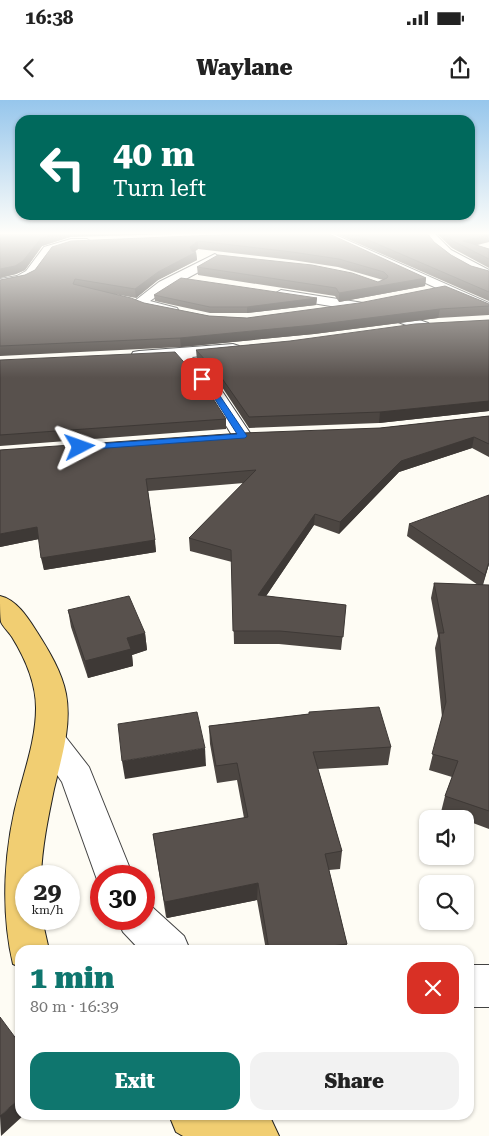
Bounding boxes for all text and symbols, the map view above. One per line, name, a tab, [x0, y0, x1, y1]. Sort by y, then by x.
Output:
text: 16:38	[25, 6, 74, 29]
icon: back	[15, 54, 43, 82]
icon: share	[446, 54, 474, 82]
text: Waylane	[196, 55, 293, 80]
text: 40 m	[113, 134, 195, 175]
icon: left	[30, 135, 95, 200]
text: Turn left	[113, 176, 206, 201]
pin	[181, 358, 223, 400]
icon: arrive	[188, 365, 216, 393]
position arrow	[53, 420, 105, 472]
map controls	[419, 810, 474, 930]
button: sound	[419, 810, 474, 865]
speed limit sign: 30	[90, 865, 155, 930]
button: search	[419, 875, 474, 930]
text: 29	[33, 877, 62, 906]
text: km/h	[31, 903, 64, 917]
text: 1 min	[30, 960, 114, 995]
button: close	[407, 962, 459, 1014]
text: 80 m · 16:39	[30, 997, 119, 1016]
button: Exit	[30, 1052, 240, 1110]
button: Share	[250, 1052, 459, 1110]

